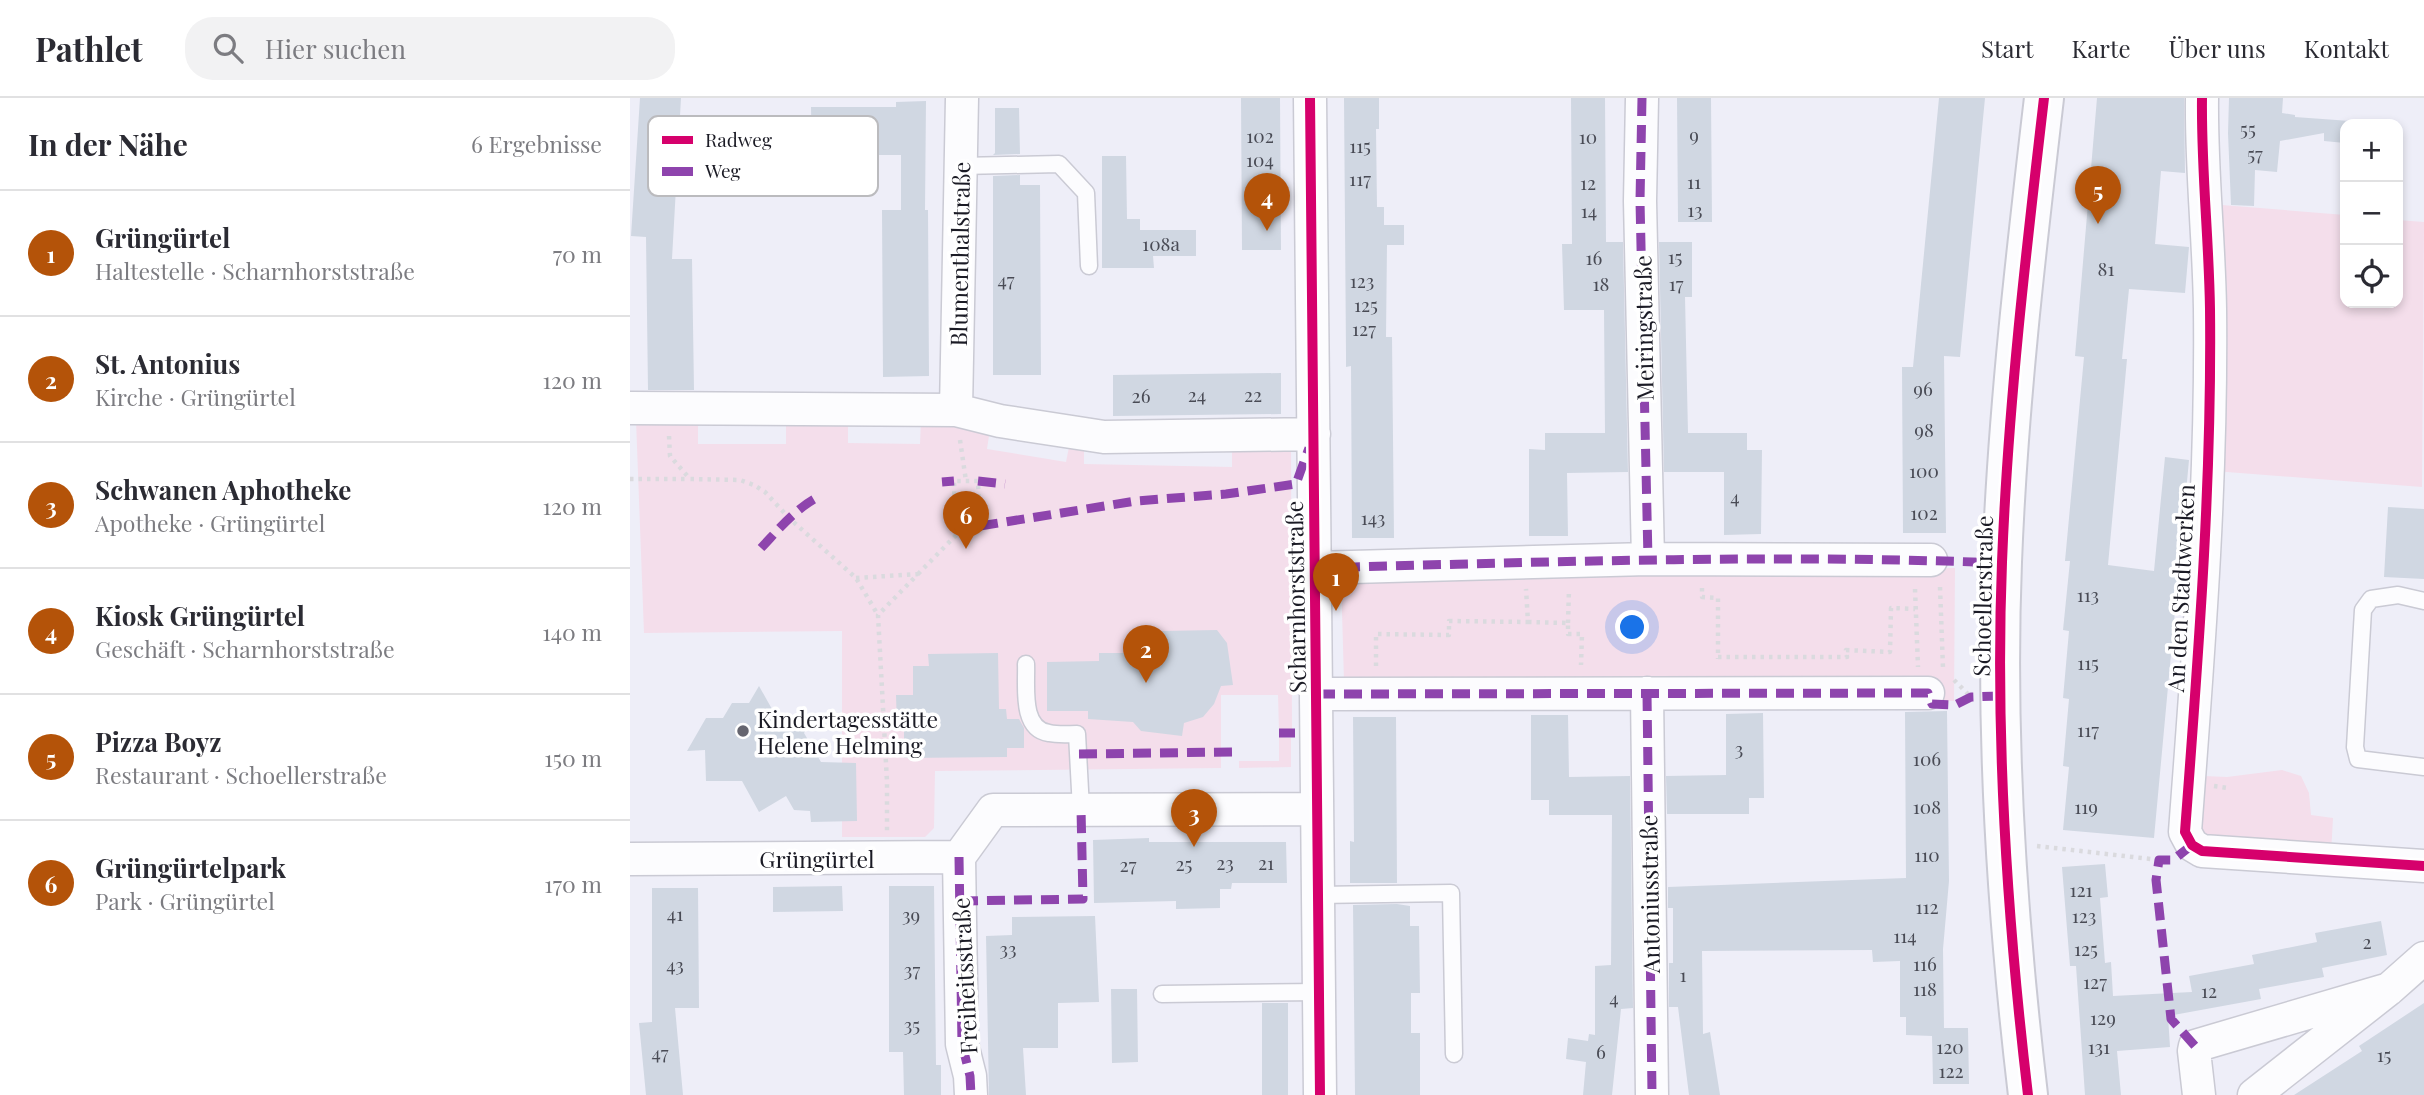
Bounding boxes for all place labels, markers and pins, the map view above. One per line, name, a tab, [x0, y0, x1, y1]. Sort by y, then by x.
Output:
pin: 5	[2075, 166, 2121, 224]
pin: 4	[1244, 173, 1290, 231]
pin: 6	[943, 491, 989, 549]
pin: 1	[1313, 553, 1359, 611]
pin: 2	[1123, 625, 1169, 683]
place label: Kindertagesstätte Helene Helming	[757, 703, 938, 760]
marker: Kindertagesstätte Helene Helming	[735, 723, 751, 739]
pin: 3	[1171, 789, 1217, 847]

